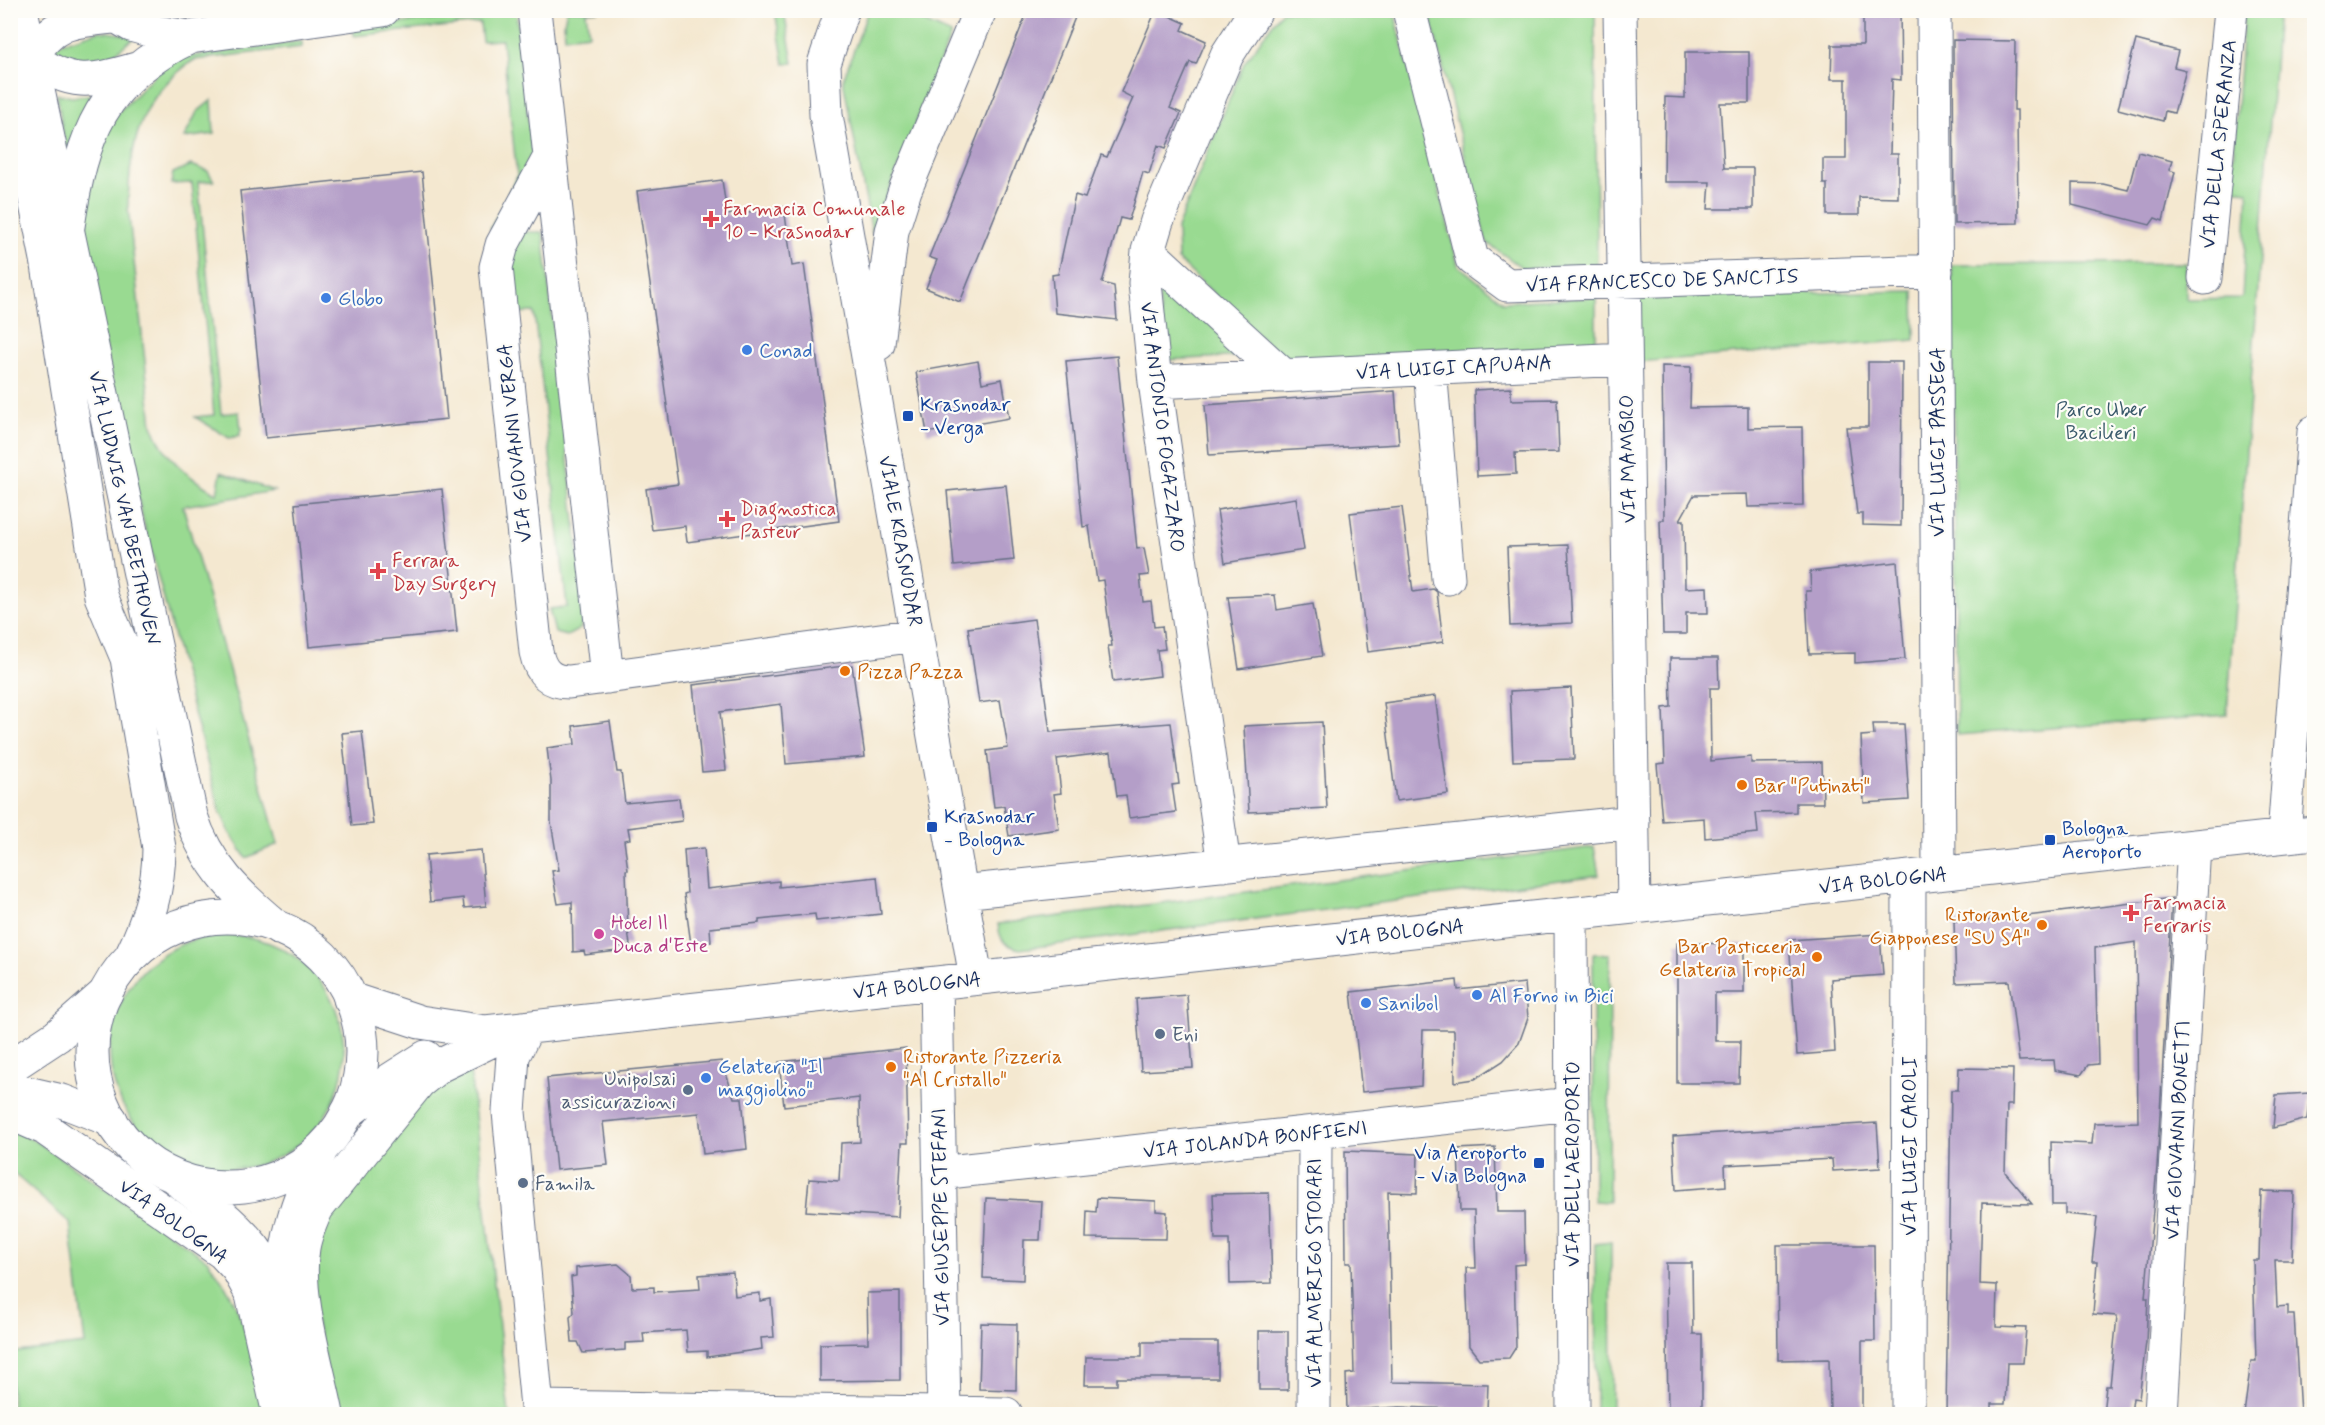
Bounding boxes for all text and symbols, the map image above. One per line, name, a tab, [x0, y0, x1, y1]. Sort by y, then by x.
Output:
street label: VIA DELLA SPERANZA	[2195, 38, 2244, 250]
place label: Farmacia Comunale 10 - Krasnodar	[723, 196, 905, 246]
marker: Farmacia Comunale 10 - Krasnodar	[704, 212, 718, 226]
street label: VIA FRANCESCO DE SANCTIS	[1525, 263, 1799, 300]
place label: Globo	[338, 286, 383, 313]
marker: Globo	[319, 291, 333, 305]
street label: VIA ANTONIO FOGAZZARO	[1133, 300, 1190, 554]
place label: Conad	[759, 338, 813, 365]
street label: VIA GIOVANNI VERGA	[492, 342, 539, 544]
marker: Conad	[740, 343, 754, 357]
street label: VIA LUIGI PASSEGA	[1925, 347, 1952, 537]
street label: VIA LUIGI CAPUANA	[1355, 350, 1553, 387]
street label: VIA LUDWIG VAN BEETHOVEN	[81, 369, 166, 648]
place label: Krasnodar - Verga	[920, 392, 1011, 443]
street label: VIA MAMBRO	[1614, 394, 1643, 524]
park label: Parco Uber Bacilieri	[2055, 397, 2147, 447]
marker: Krasnodar - Verga	[901, 409, 915, 423]
street label: VIALE KRASNODAR	[871, 454, 928, 629]
place label: Diagnostica Pasteur	[740, 496, 836, 546]
marker: Diagnostica Pasteur	[718, 510, 736, 528]
place label: Ferrara Day Surgery	[392, 548, 496, 600]
marker: Ferrara Day Surgery	[369, 562, 387, 580]
place label: Pizza Pazza	[857, 659, 964, 686]
marker: Pizza Pazza	[838, 664, 852, 678]
place label: Bar "Putinati"	[1754, 773, 1870, 800]
marker: Bar "Putinati"	[1735, 778, 1749, 792]
place label: Krasnodar - Bologna	[944, 804, 1035, 855]
place label: Bologna Aeroporto	[2062, 816, 2142, 866]
marker: Krasnodar - Bologna	[925, 820, 939, 834]
marker: Bologna Aeroporto	[2043, 833, 2057, 847]
street label: VIA BOLOGNA	[1818, 861, 1949, 902]
place label: Farmacia Ferraris	[2143, 890, 2227, 940]
place label: Ristorante Giapponese "SU SA"	[1869, 902, 2030, 952]
marker: Farmacia Ferraris	[2124, 906, 2138, 920]
place label: Hotel Il Duca d'Este	[611, 910, 708, 960]
street label: VIA BOLOGNA	[1335, 913, 1466, 954]
marker: Ristorante Giapponese "SU SA"	[2035, 918, 2049, 932]
marker: Hotel Il Duca d'Este	[592, 927, 606, 941]
place label: Bar Pasticceria Gelateria Tropical	[1659, 934, 1806, 984]
marker: Bar Pasticceria Gelateria Tropical	[1810, 950, 1824, 964]
street label: VIA BOLOGNA	[852, 966, 983, 1007]
place label: Al Forno in Bici	[1489, 983, 1614, 1010]
marker: Al Forno in Bici	[1470, 988, 1484, 1002]
place label: Sanibol	[1378, 991, 1439, 1018]
marker: Sanibol	[1359, 996, 1373, 1010]
street label: VIA GIOVANNI BONETTI	[2159, 1020, 2198, 1240]
place label: Eni	[1172, 1022, 1198, 1049]
marker: Eni	[1153, 1027, 1167, 1041]
place label: Ristorante Pizzeria "Al Cristallo"	[903, 1044, 1062, 1094]
place label: Gelateria "Il maggiolino"	[718, 1054, 823, 1106]
street label: VIA LUIGI CAROLI	[1897, 1056, 1924, 1236]
marker: Ristorante Pizzeria "Al Cristallo"	[884, 1060, 898, 1074]
street label: VIA DELL'AEROPORTO	[1560, 1061, 1587, 1267]
place label: Unipolsai assicurazioni	[562, 1066, 676, 1116]
marker: Gelateria "Il maggiolino"	[699, 1071, 713, 1085]
marker: Unipolsai assicurazioni	[681, 1083, 695, 1097]
street label: VIA GIUSEPPE STEFANI	[926, 1108, 957, 1326]
street label: VIA JOLANDA BONFIENI	[1142, 1115, 1369, 1166]
place label: Via Aeroporto - Via Bologna	[1414, 1140, 1527, 1191]
marker: Via Aeroporto - Via Bologna	[1532, 1156, 1546, 1170]
street label: VIA ALMERIGO STORARI	[1302, 1158, 1329, 1388]
place label: Famila	[535, 1171, 596, 1198]
street label: VIA BOLOGNA	[113, 1173, 233, 1271]
marker: Famila	[516, 1176, 530, 1190]

